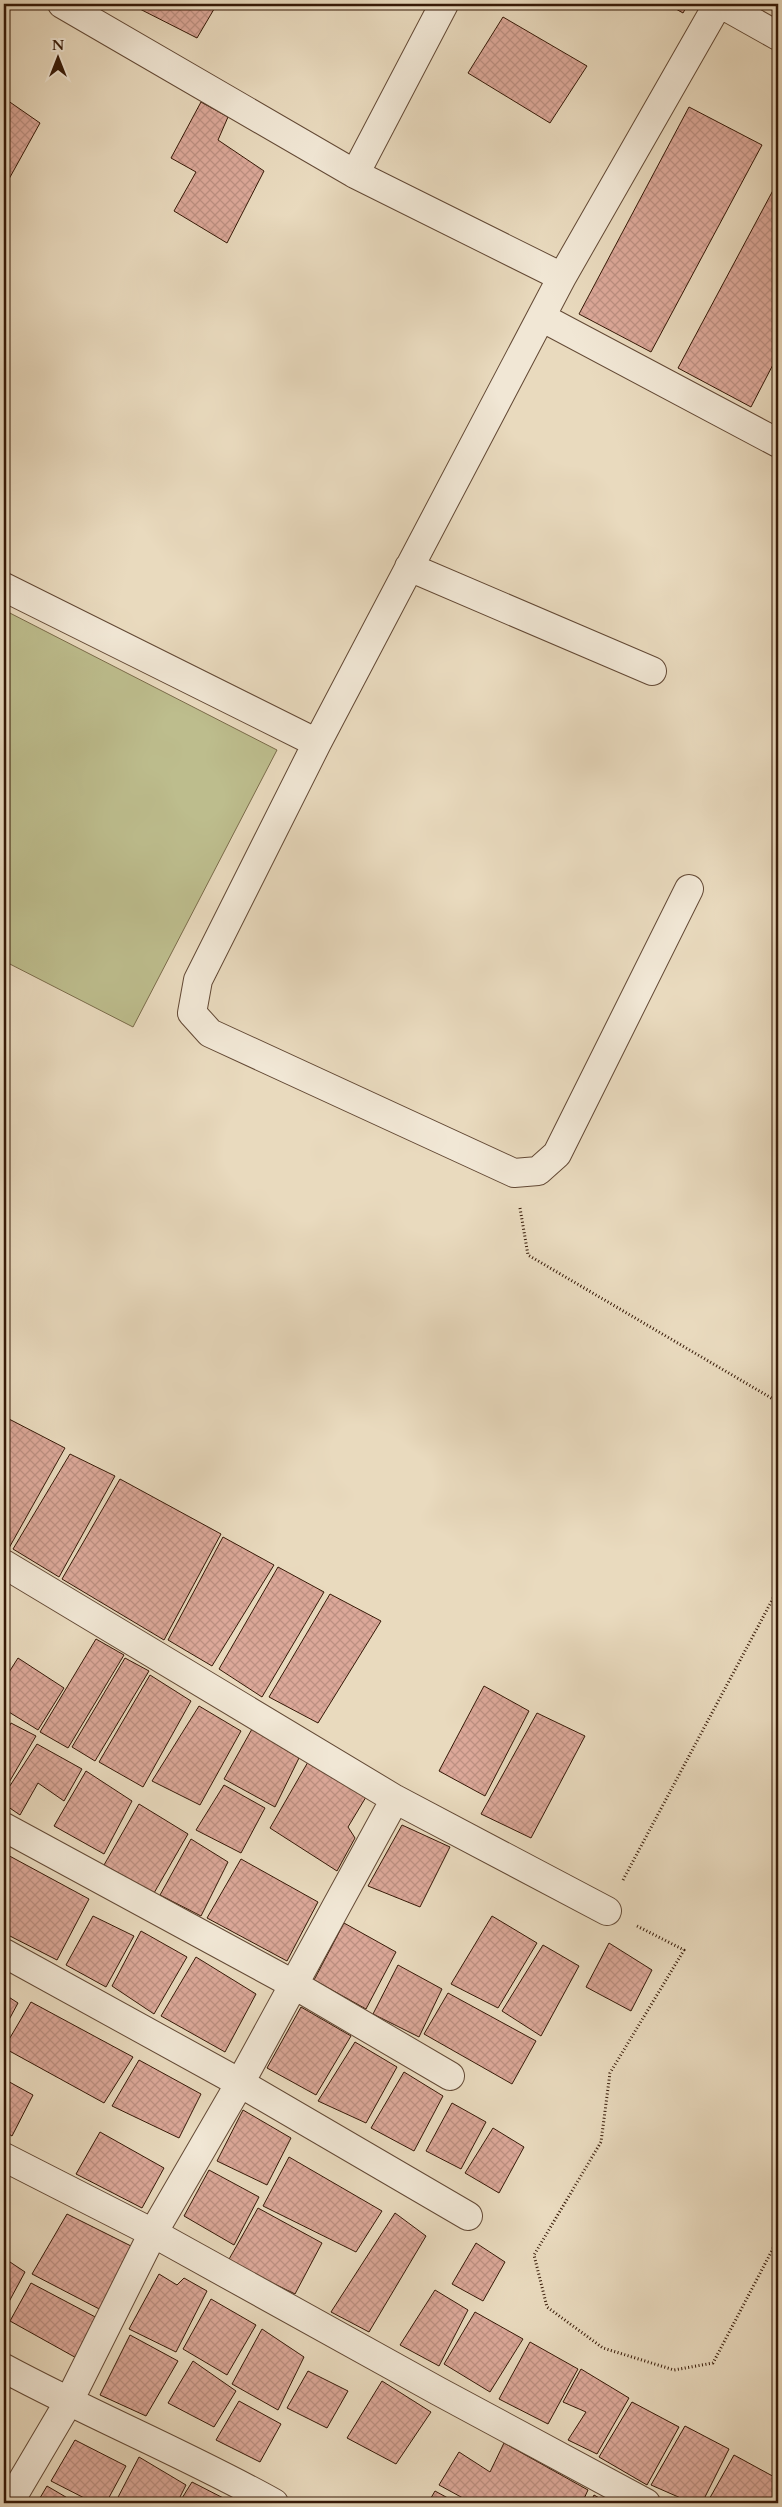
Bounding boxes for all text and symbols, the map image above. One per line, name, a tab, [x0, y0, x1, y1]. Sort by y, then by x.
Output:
north arrow	[32, 32, 82, 82]
text: N	[52, 36, 64, 55]

